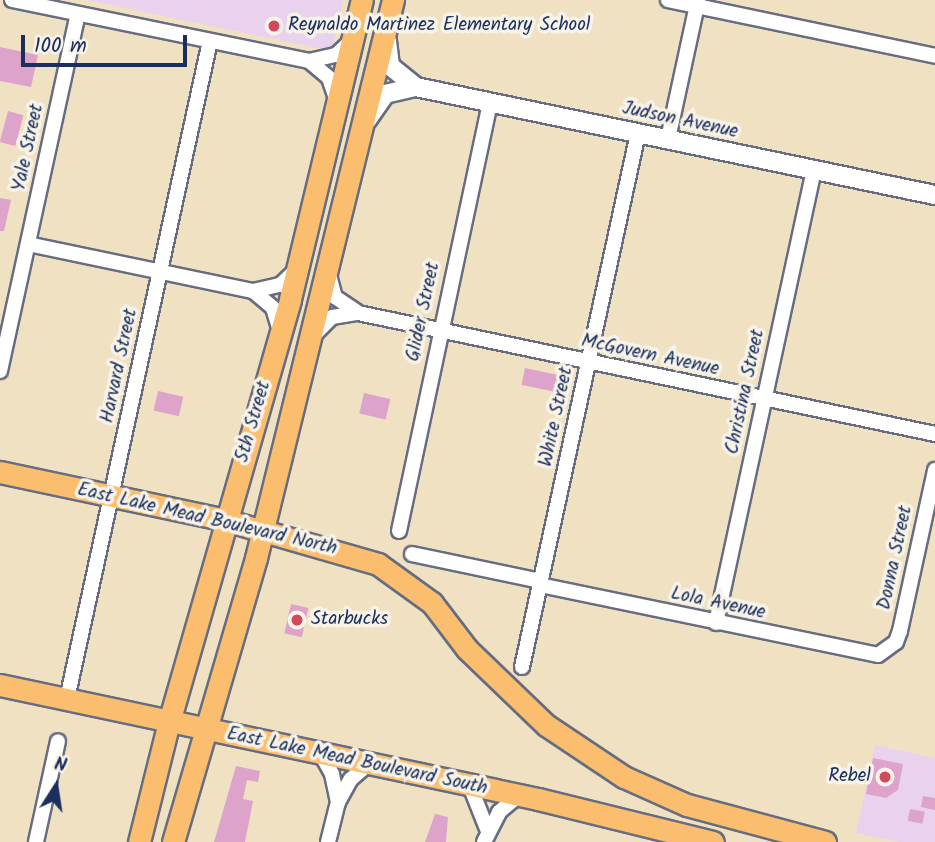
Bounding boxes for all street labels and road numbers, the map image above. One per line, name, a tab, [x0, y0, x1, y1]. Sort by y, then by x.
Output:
street label: Judson Avenue	[620, 98, 740, 144]
street label: Yale Street	[9, 102, 49, 194]
street label: Glider Street	[402, 260, 446, 364]
street label: Harvard Street	[97, 307, 143, 425]
street label: Christina Street	[722, 327, 770, 457]
street label: McGovern Avenue	[579, 330, 721, 382]
street label: White Street	[535, 365, 579, 469]
street label: 5th Street	[232, 379, 276, 465]
street label: East Lake Mead Boulevard North	[75, 479, 339, 561]
street label: Donna Street	[874, 504, 918, 612]
street label: Lola Avenue	[669, 583, 767, 625]
street label: East Lake Mead Boulevard South	[225, 723, 489, 801]

